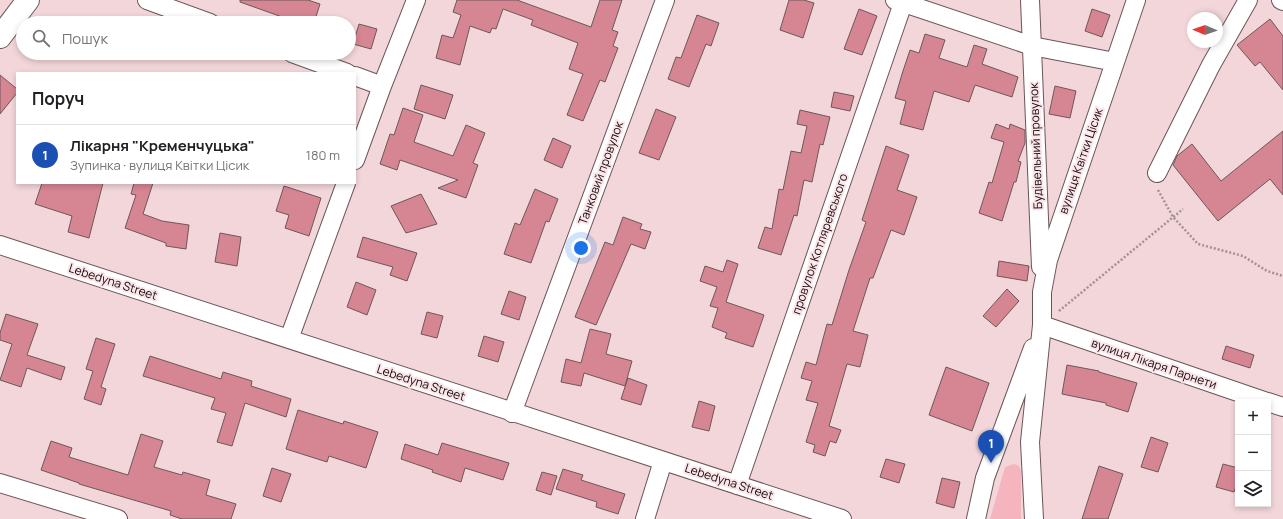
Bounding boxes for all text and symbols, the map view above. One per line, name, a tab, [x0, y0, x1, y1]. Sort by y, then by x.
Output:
north arrow	[1187, 12, 1223, 48]
search box	[16, 16, 356, 60]
icon: search	[30, 27, 52, 49]
text: Пошук	[62, 28, 108, 49]
street label: Будівельний провулок	[1025, 81, 1046, 210]
text: Поруч	[32, 87, 84, 110]
street label: вулиця Квітки Цісик	[1054, 105, 1107, 216]
street label: Танковий провулок	[574, 118, 628, 227]
text: Лікарня "Кременчуцька"	[70, 135, 255, 156]
text: 1	[42, 146, 48, 164]
text: 180 m	[306, 146, 340, 164]
text: Зупинка · вулиця Квітки Цісик	[70, 156, 249, 174]
street label: провулок Котляревського	[787, 171, 852, 317]
your location	[571, 238, 591, 258]
street label: Lebedyna Street	[67, 259, 160, 304]
street label: вулиця Лікаря Парнети	[1089, 334, 1219, 393]
street label: Lebedyna Street	[375, 360, 468, 405]
map controls	[1235, 399, 1271, 507]
button: +	[1235, 399, 1271, 435]
pin: 1	[978, 430, 1004, 463]
button: −	[1235, 435, 1271, 471]
street label: Lebedyna Street	[683, 459, 776, 504]
button: layers	[1235, 471, 1271, 507]

